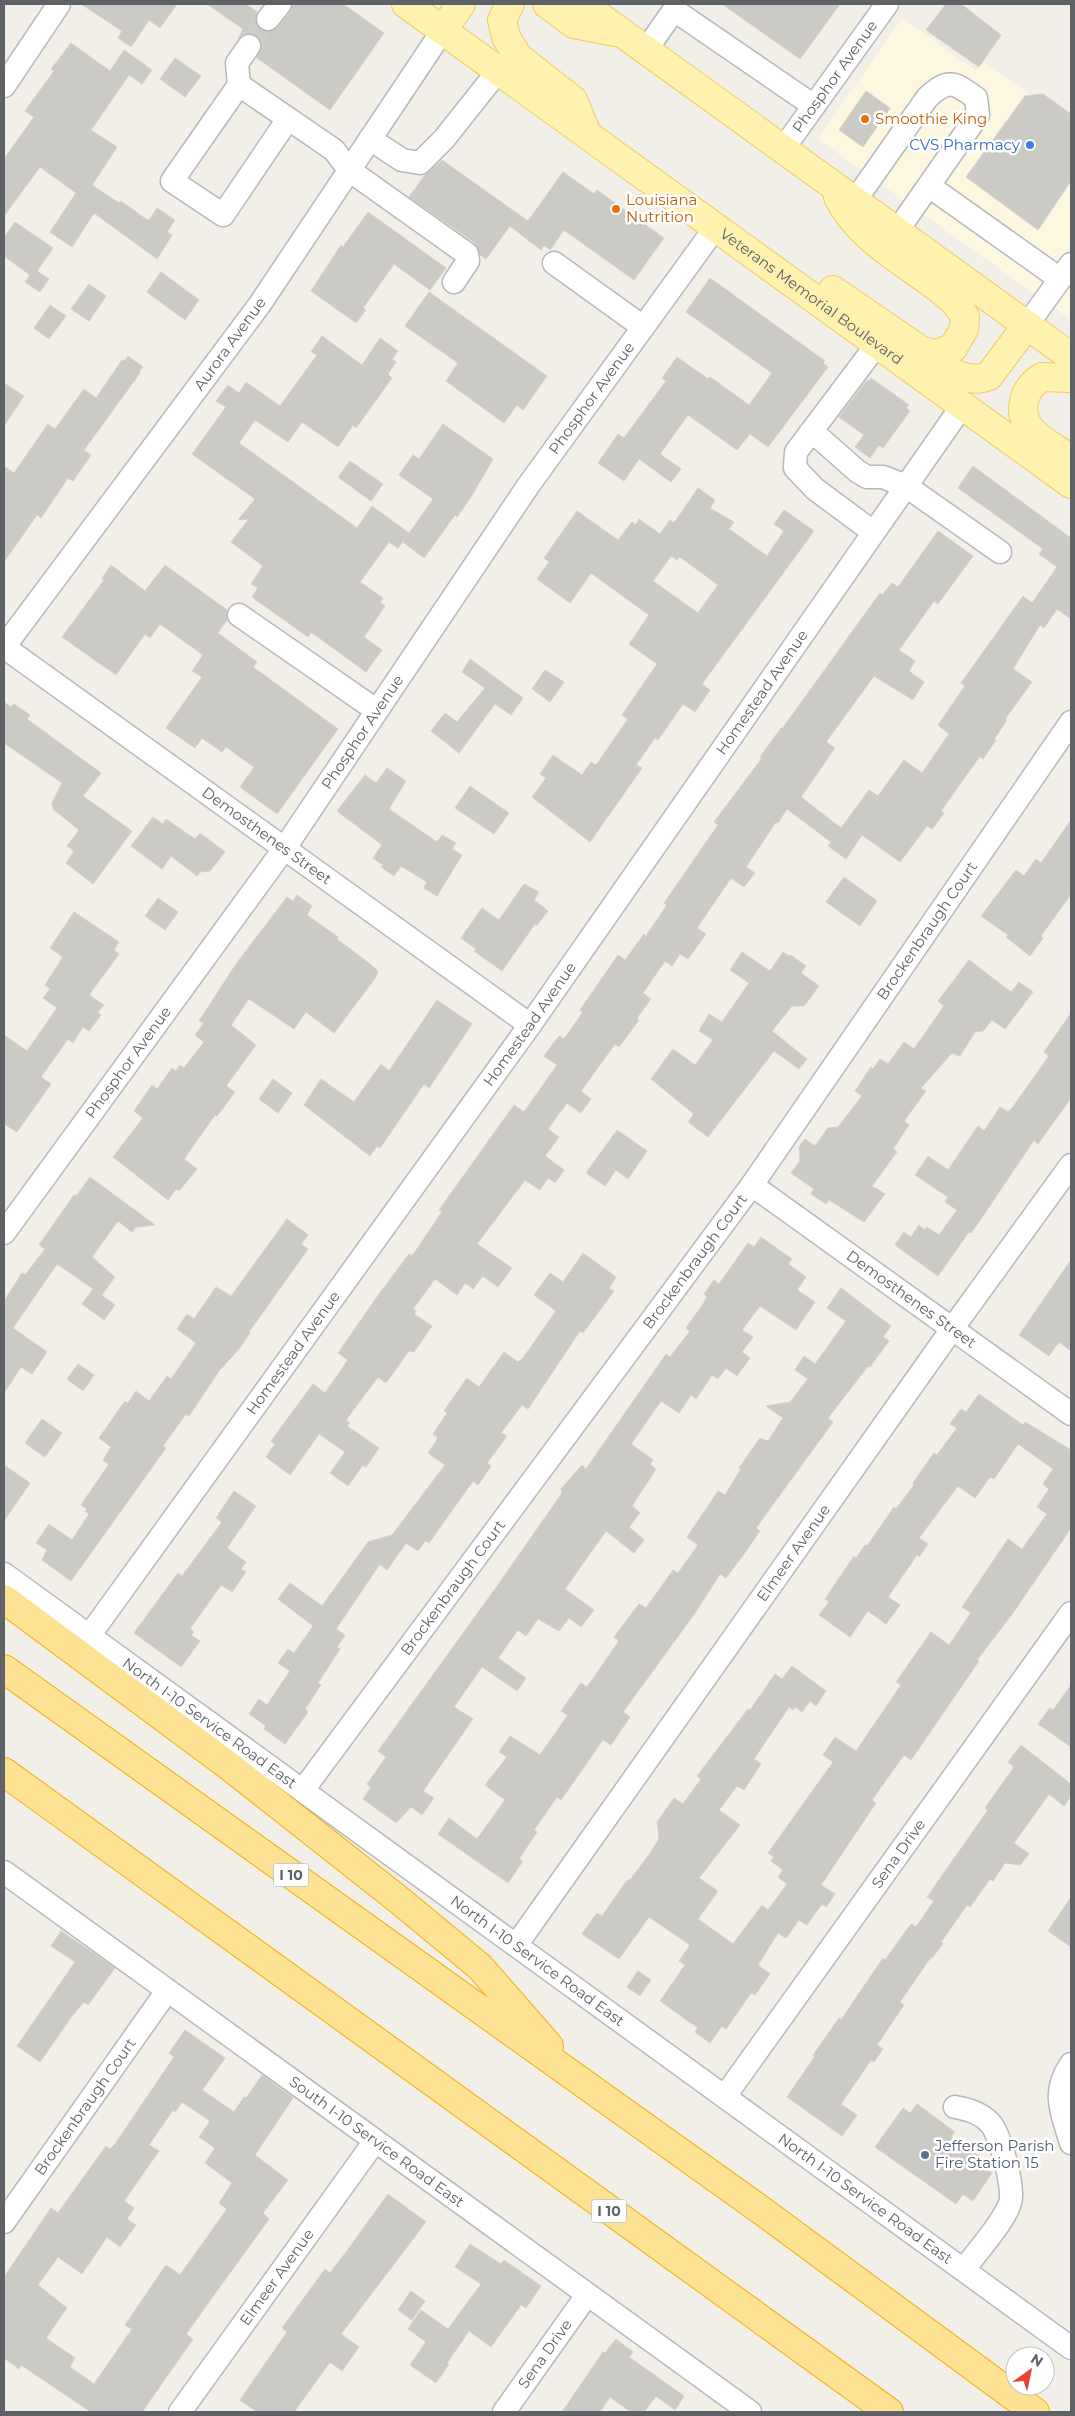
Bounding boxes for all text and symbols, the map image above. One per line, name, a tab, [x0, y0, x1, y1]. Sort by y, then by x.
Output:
street label: Phosphor Avenue	[788, 16, 881, 136]
place label: Smoothie King	[875, 109, 987, 128]
marker: Smoothie King	[859, 113, 871, 125]
place label: CVS Pharmacy	[909, 135, 1021, 154]
marker: CVS Pharmacy	[1024, 139, 1036, 151]
place label: Louisiana Nutrition	[626, 190, 697, 226]
marker: Louisiana Nutrition	[610, 203, 622, 215]
street label: Veterans Memorial Boulevard	[716, 224, 907, 369]
street label: Aurora Avenue	[189, 293, 270, 394]
street label: Phosphor Avenue	[544, 338, 638, 458]
street label: Homestead Avenue	[711, 626, 812, 758]
street label: Phosphor Avenue	[317, 671, 407, 793]
street label: Demosthenes Street	[198, 782, 336, 888]
street label: Brockenbraugh Court	[872, 858, 981, 1003]
street label: Homestead Avenue	[479, 958, 580, 1090]
street label: Phosphor Avenue	[81, 1002, 175, 1122]
street label: Brockenbraugh Court	[638, 1190, 751, 1333]
street label: Demosthenes Street	[843, 1246, 980, 1352]
street label: Homestead Avenue	[242, 1287, 344, 1418]
street label: Elmeer Avenue	[752, 1500, 834, 1605]
street label: Brockenbraugh Court	[396, 1516, 509, 1659]
street label: North I-10 Service Road East	[119, 1653, 301, 1792]
street label: Sena Drive	[867, 1815, 929, 1892]
road number: I 10	[274, 1864, 308, 1886]
street label: North I-10 Service Road East	[447, 1891, 629, 2030]
street label: Brockenbraugh Court	[30, 2034, 140, 2179]
street label: South I-10 Service Road East	[286, 2072, 468, 2211]
street label: North I-10 Service Road East	[775, 2129, 956, 2268]
place label: Jefferson Parish Fire Station 15	[934, 2136, 1054, 2172]
marker: Jefferson Parish Fire Station 15	[919, 2149, 931, 2161]
road number: I 10	[592, 2200, 626, 2222]
street label: Elmeer Avenue	[235, 2225, 318, 2329]
street label: Sena Drive	[514, 2315, 576, 2392]
north arrow	[1005, 2346, 1055, 2396]
text: N	[1027, 2349, 1047, 2371]

